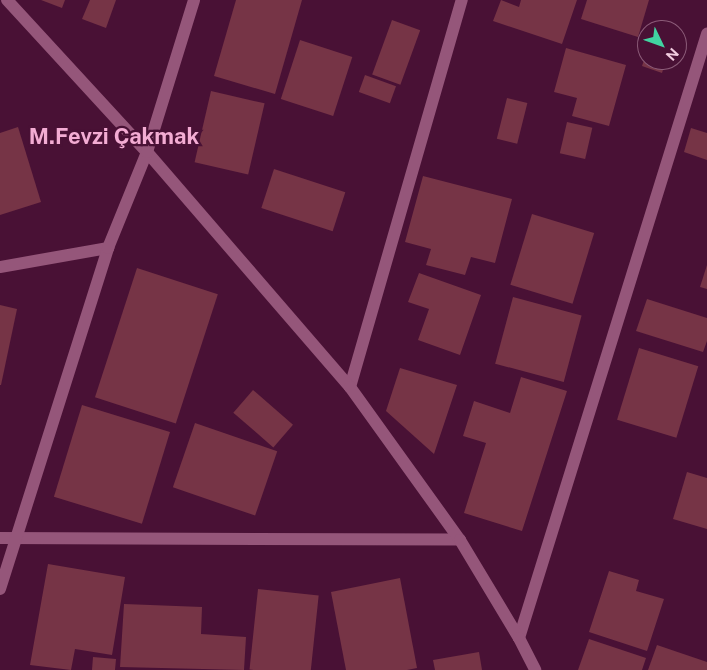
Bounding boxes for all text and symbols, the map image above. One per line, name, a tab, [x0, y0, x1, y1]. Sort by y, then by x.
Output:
north arrow	[637, 20, 687, 70]
text: N	[663, 45, 682, 64]
district label: M.Fevzi Çakmak	[29, 124, 199, 150]

